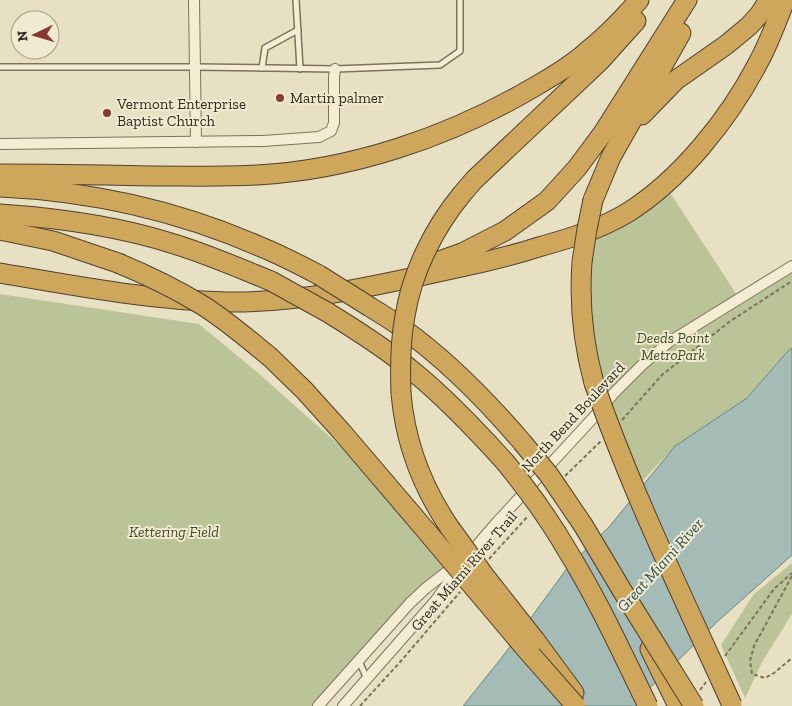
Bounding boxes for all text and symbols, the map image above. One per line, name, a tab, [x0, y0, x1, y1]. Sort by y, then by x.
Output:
north arrow	[10, 10, 60, 60]
text: N	[14, 30, 31, 42]
place label: Martin palmer	[290, 89, 384, 107]
marker: Martin palmer	[274, 92, 286, 104]
place label: Vermont Enterprise Baptist Church	[116, 95, 246, 130]
marker: Vermont Enterprise Baptist Church	[101, 107, 113, 119]
park label: Deeds Point MetroPark	[637, 329, 709, 364]
street label: North Bend Boulevard	[517, 358, 629, 476]
street label: Great Miami River Trail	[407, 507, 521, 635]
water label: Great Miami River	[613, 514, 707, 616]
park label: Kettering Field	[129, 523, 219, 541]

